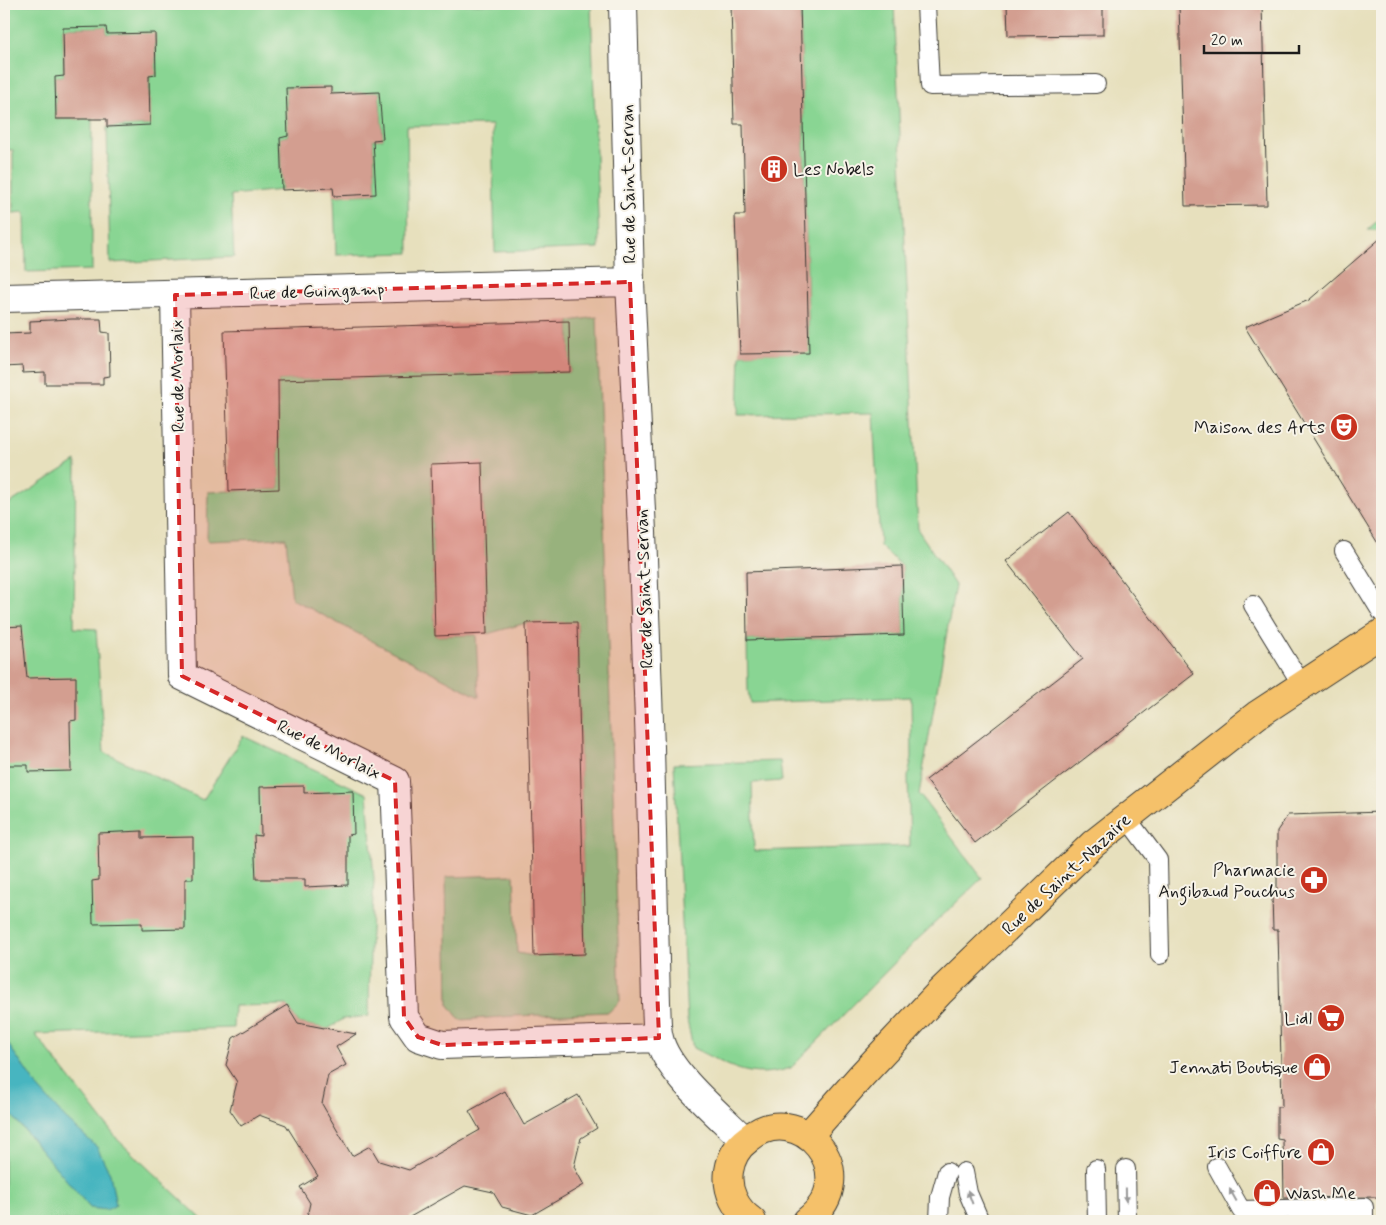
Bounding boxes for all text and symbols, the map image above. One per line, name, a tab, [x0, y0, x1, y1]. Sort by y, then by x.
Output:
scale bar	[1204, 22, 1298, 54]
text: 20 m	[1211, 31, 1243, 51]
street label: Rue de Saint-Servan	[616, 104, 642, 264]
building icon: Les Nobels	[759, 154, 789, 184]
place label: Les Nobels	[793, 158, 874, 182]
street label: Rue de Guingamp	[249, 278, 385, 306]
street label: Rue de Morlaix	[165, 319, 191, 433]
theatre icon: Maison des Arts	[1329, 412, 1359, 442]
place label: Maison des Arts	[1194, 416, 1325, 440]
street label: Rue de Saint-Servan	[630, 509, 660, 669]
street label: Rue de Morlaix	[273, 714, 384, 785]
street label: Rue de Saint-Nazaire	[997, 808, 1137, 941]
place label: Pharmacie Angibaud Pouchus	[1158, 859, 1295, 906]
pharmacy icon: Pharmacie Angibaud Pouchus	[1299, 865, 1329, 895]
supermarket icon: Lidl	[1316, 1003, 1346, 1033]
place label: Lidl	[1284, 1007, 1312, 1031]
shop icon: Jennati Boutique	[1302, 1052, 1332, 1082]
place label: Jennati Boutique	[1169, 1056, 1298, 1080]
shop icon: Iris Coiffure	[1306, 1137, 1336, 1167]
place label: Iris Coiffure	[1208, 1141, 1302, 1165]
shop icon: Wash Me	[1252, 1178, 1282, 1208]
place label: Wash Me	[1286, 1182, 1356, 1206]
one-way arrow	[1122, 1187, 1130, 1203]
one-way arrow	[1229, 1188, 1237, 1203]
one-way arrow	[966, 1189, 974, 1204]

